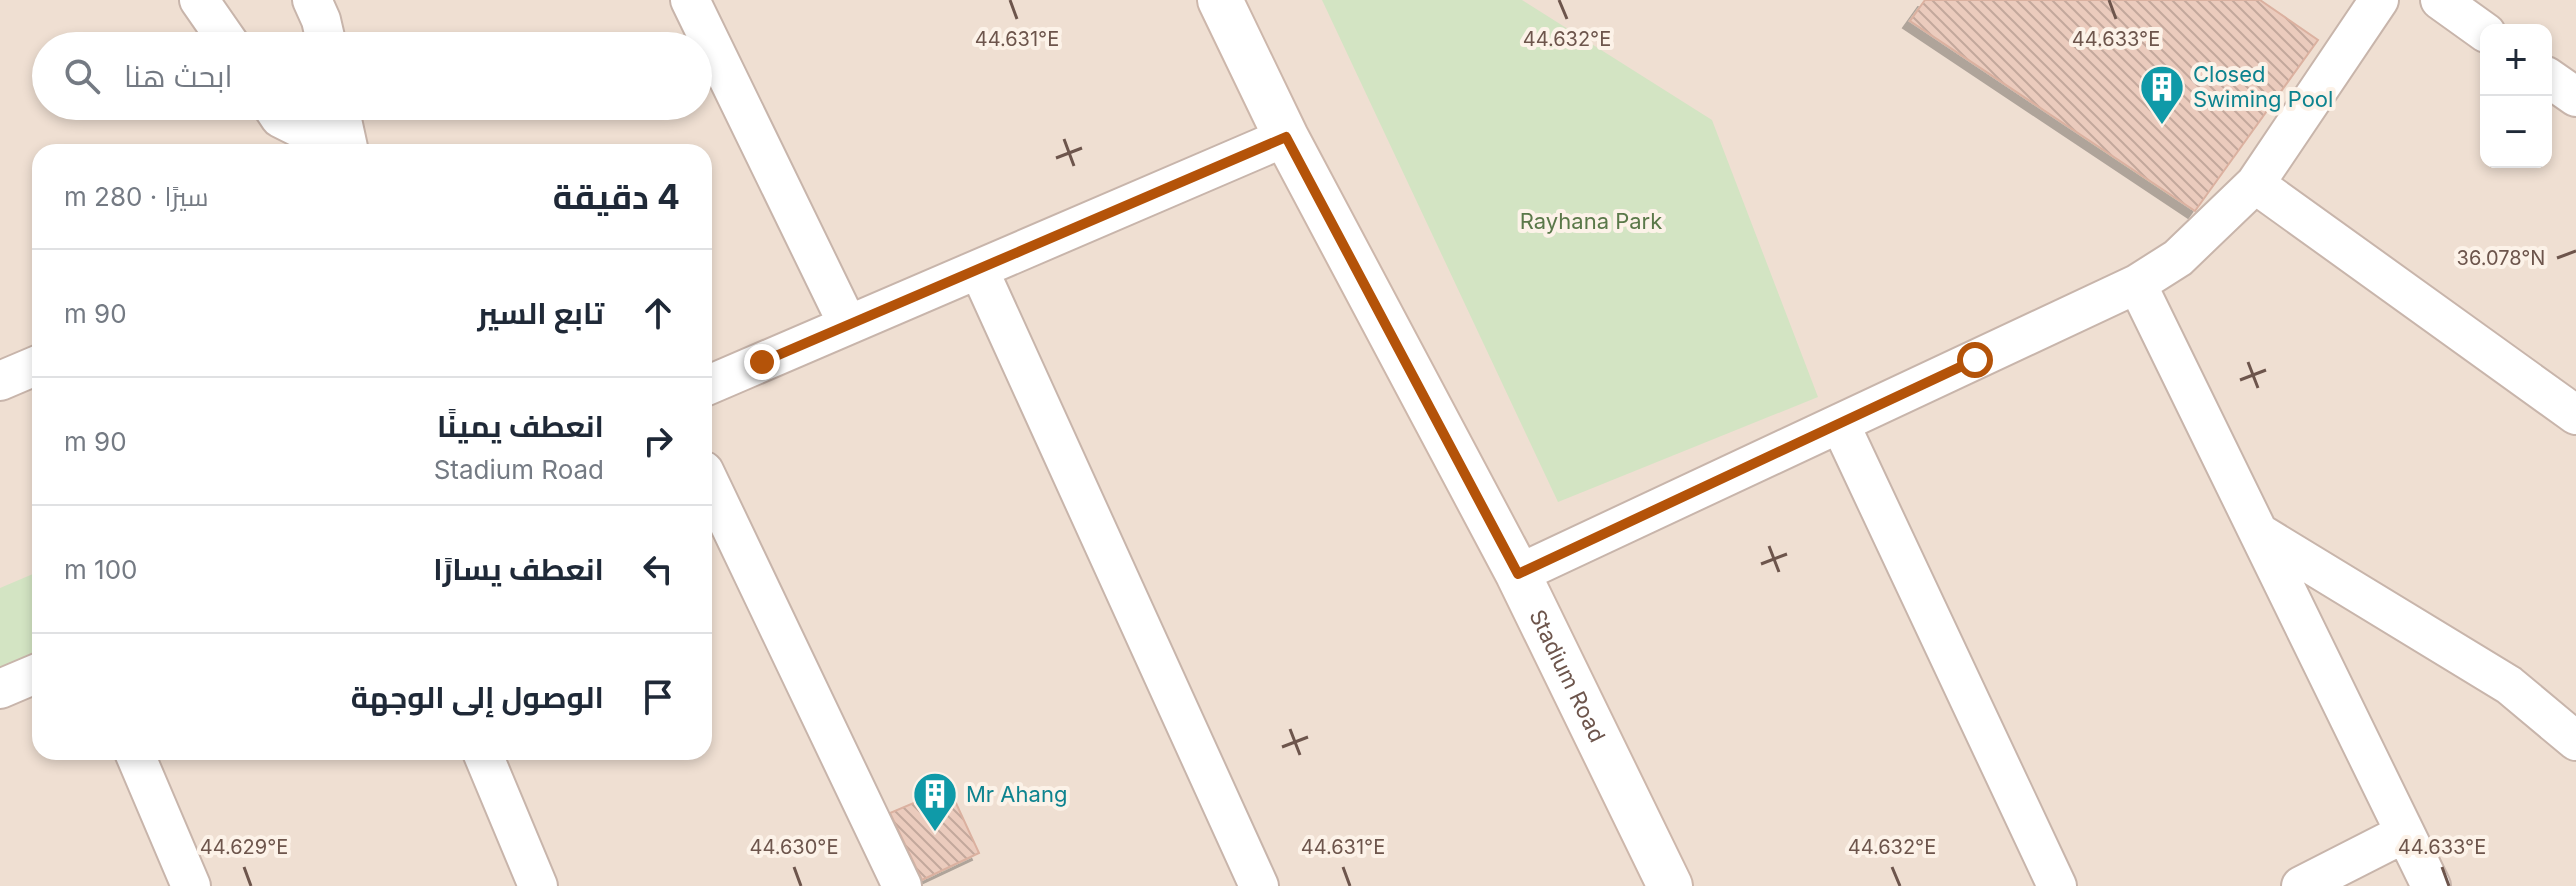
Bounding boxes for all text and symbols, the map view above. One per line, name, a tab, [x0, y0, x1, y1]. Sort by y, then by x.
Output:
map controls	[2480, 24, 2552, 168]
button: +	[2480, 24, 2552, 96]
text: 44.631°E	[975, 27, 1059, 51]
text: 44.632°E	[1523, 27, 1611, 51]
text: 44.633°E	[2072, 27, 2160, 51]
search box	[32, 32, 712, 120]
icon: search	[60, 54, 104, 98]
text: ابحث هنا	[124, 58, 233, 94]
place label: Closed Swiming Pool	[2193, 61, 2333, 112]
building icon: Closed Swiming Pool	[2138, 63, 2186, 126]
button: −	[2480, 96, 2552, 168]
text: 4 دقيقة	[553, 176, 680, 217]
text: سيرًا · 280 m	[64, 181, 209, 212]
park label: Rayhana Park	[1520, 208, 1662, 234]
text: 36.078°N	[2457, 246, 2545, 270]
icon: ahead	[636, 291, 680, 335]
text: تابع السير	[478, 295, 604, 331]
text: 90 m	[64, 298, 127, 329]
route start	[1957, 342, 1993, 378]
route end	[744, 344, 780, 380]
text: انعطف يمينًا	[437, 408, 604, 444]
icon: right	[636, 419, 680, 463]
text: 90 m	[64, 426, 127, 457]
text: Stadium Road	[434, 454, 604, 485]
icon: left	[636, 547, 680, 591]
text: انعطف يسارًا	[433, 551, 604, 587]
text: 100 m	[64, 554, 137, 585]
street label: Stadium Road	[1524, 605, 1611, 746]
icon: arrive	[636, 675, 680, 719]
text: الوصول إلى الوجهة	[351, 679, 604, 715]
building icon: Mr Ahang	[911, 770, 959, 833]
place label: Mr Ahang	[966, 781, 1067, 807]
text: 44.629°E	[200, 835, 288, 859]
text: 44.630°E	[750, 835, 838, 859]
text: 44.631°E	[1301, 835, 1385, 859]
text: 44.632°E	[1848, 835, 1936, 859]
text: 44.633°E	[2398, 835, 2486, 859]

